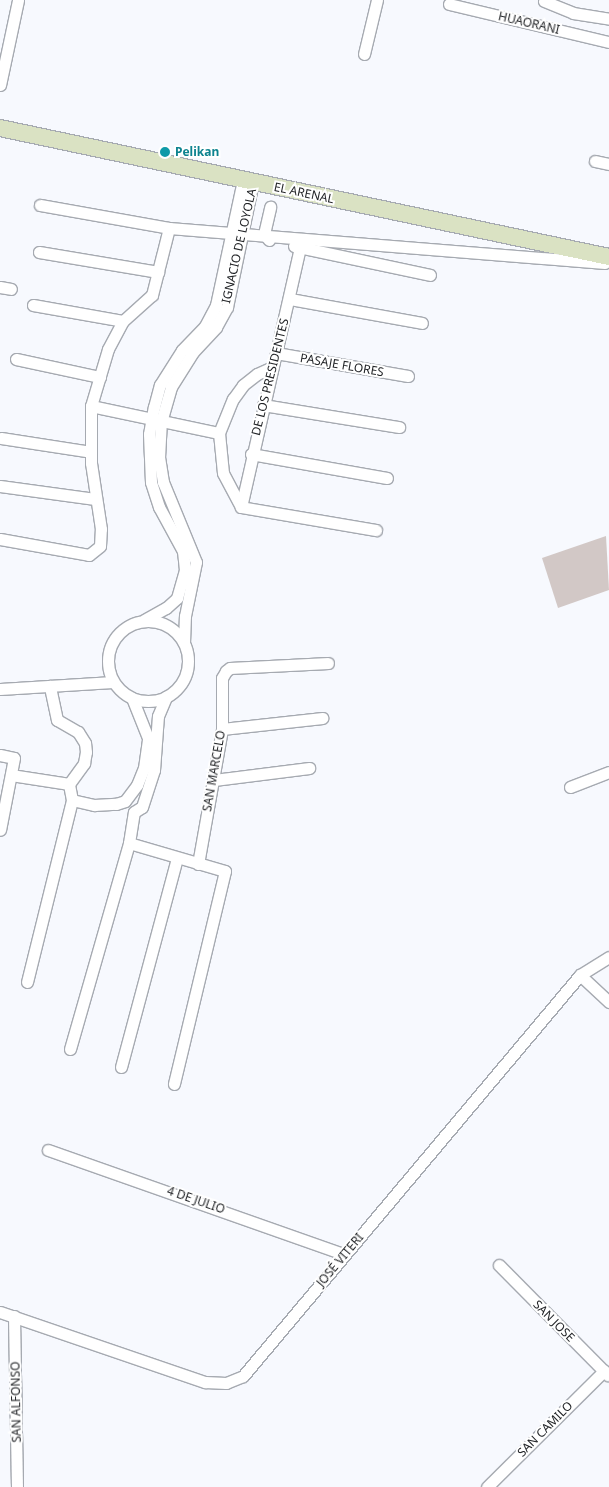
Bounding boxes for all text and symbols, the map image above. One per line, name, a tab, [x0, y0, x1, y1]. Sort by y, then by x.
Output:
street label: HUAORANI	[497, 9, 561, 37]
place label: Pelikan	[175, 145, 219, 159]
marker: Pelikan	[159, 146, 171, 158]
street label: EL ARENAL	[273, 180, 335, 206]
street label: IGNACIO DE LOYOLA	[219, 187, 259, 305]
street label: DE LOS PRESIDENTES	[248, 317, 292, 437]
street label: PASAJE FLORES	[299, 351, 385, 379]
street label: SAN MARCELO	[200, 729, 228, 813]
street label: 4 DE JULIO	[165, 1183, 227, 1217]
street label: JOSÉ VITERI	[314, 1230, 366, 1290]
street label: SAN JOSE	[530, 1297, 578, 1345]
street label: SAN ALFONSO	[8, 1361, 24, 1443]
street label: SAN CAMILO	[514, 1398, 576, 1460]

